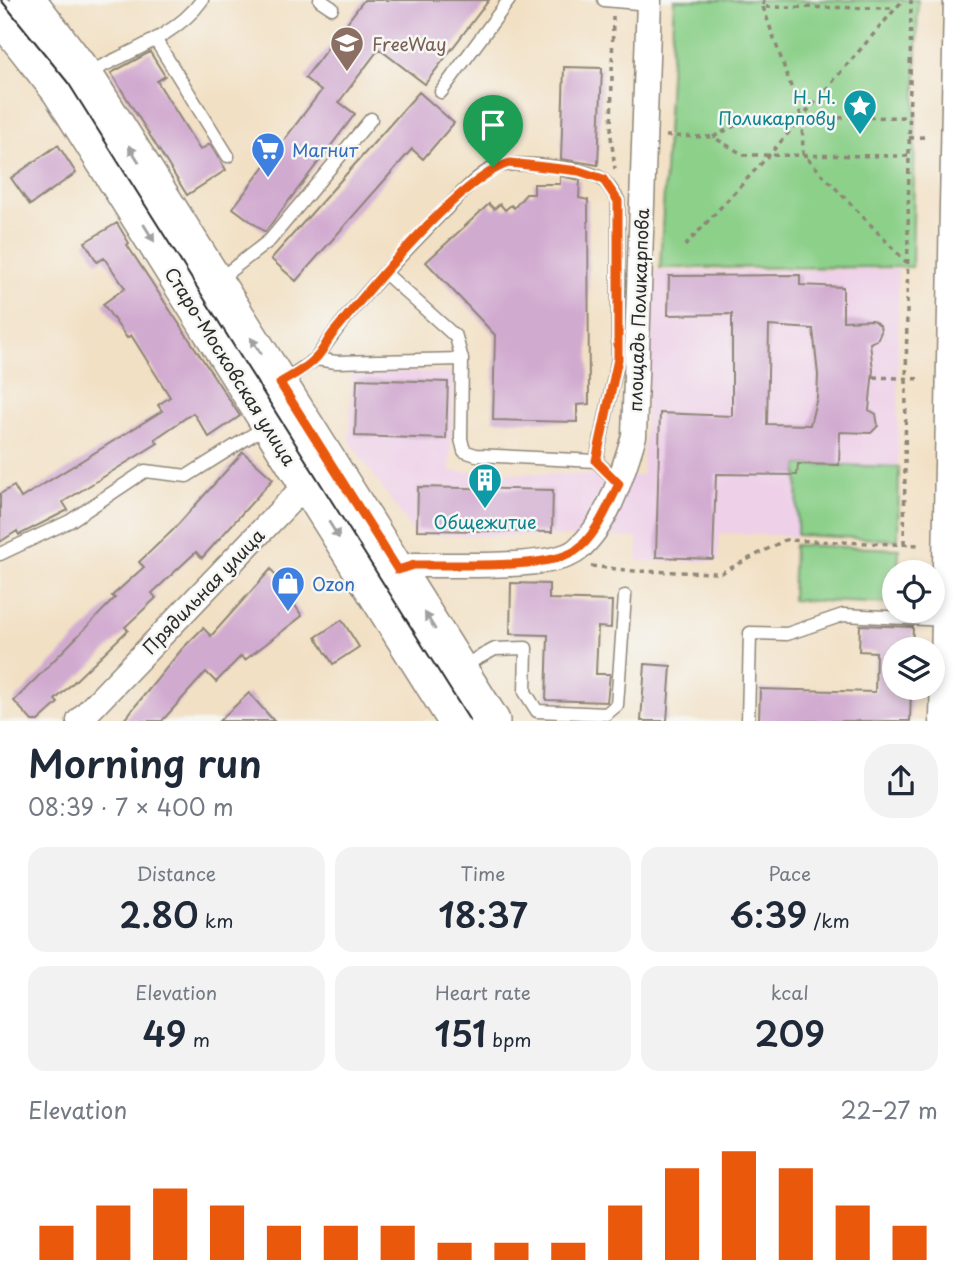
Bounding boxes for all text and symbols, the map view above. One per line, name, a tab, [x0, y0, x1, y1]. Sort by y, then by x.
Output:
school or university icon: FreeWay	[328, 24, 366, 73]
place label: FreeWay	[372, 30, 447, 57]
place label: Н. Н. Поликарпову	[718, 83, 836, 131]
place icon: Н. Н. Поликарпову	[841, 87, 879, 136]
pin	[463, 95, 523, 167]
icon: arrive	[474, 106, 512, 144]
supermarket icon: Магнит	[249, 130, 287, 179]
place label: Магнит	[292, 136, 359, 163]
one-way arrow	[128, 145, 141, 164]
street label: площадь Поликарпова	[621, 207, 655, 412]
one-way arrow	[142, 224, 155, 243]
street label: Старо-Московская улица	[159, 262, 304, 471]
one-way arrow	[250, 337, 263, 356]
building icon: Общежитие	[466, 461, 504, 510]
place label: Общежитие	[434, 508, 536, 535]
one-way arrow	[328, 521, 341, 540]
street label: Прядильная улица	[136, 522, 271, 660]
map controls	[882, 560, 945, 700]
button: locate	[882, 560, 945, 623]
shop icon: Ozon	[269, 564, 307, 613]
place label: Ozon	[312, 570, 355, 597]
one-way arrow	[424, 612, 437, 631]
button: layers	[882, 637, 945, 700]
text: Morning run	[28, 734, 262, 791]
button: share	[864, 744, 938, 818]
text: 08:39 · 7 × 400 m	[28, 789, 234, 824]
text: Distance	[136, 859, 216, 887]
text: Time	[461, 859, 505, 887]
text: Pace	[768, 859, 811, 887]
text: 2.80	[119, 887, 199, 940]
text: 18:37	[438, 887, 528, 940]
text: 6:39	[729, 887, 807, 940]
text: km	[199, 906, 233, 934]
text: /km	[807, 906, 850, 934]
text: Elevation	[135, 978, 217, 1006]
text: Heart rate	[435, 978, 531, 1006]
text: kcal	[771, 978, 809, 1006]
text: 49	[143, 1006, 187, 1059]
text: 151	[434, 1006, 486, 1059]
text: 209	[754, 1006, 825, 1059]
text: m	[187, 1025, 210, 1053]
text: bpm	[486, 1025, 532, 1053]
text: Elevation	[28, 1092, 127, 1127]
text: 22–27 m	[840, 1092, 938, 1127]

